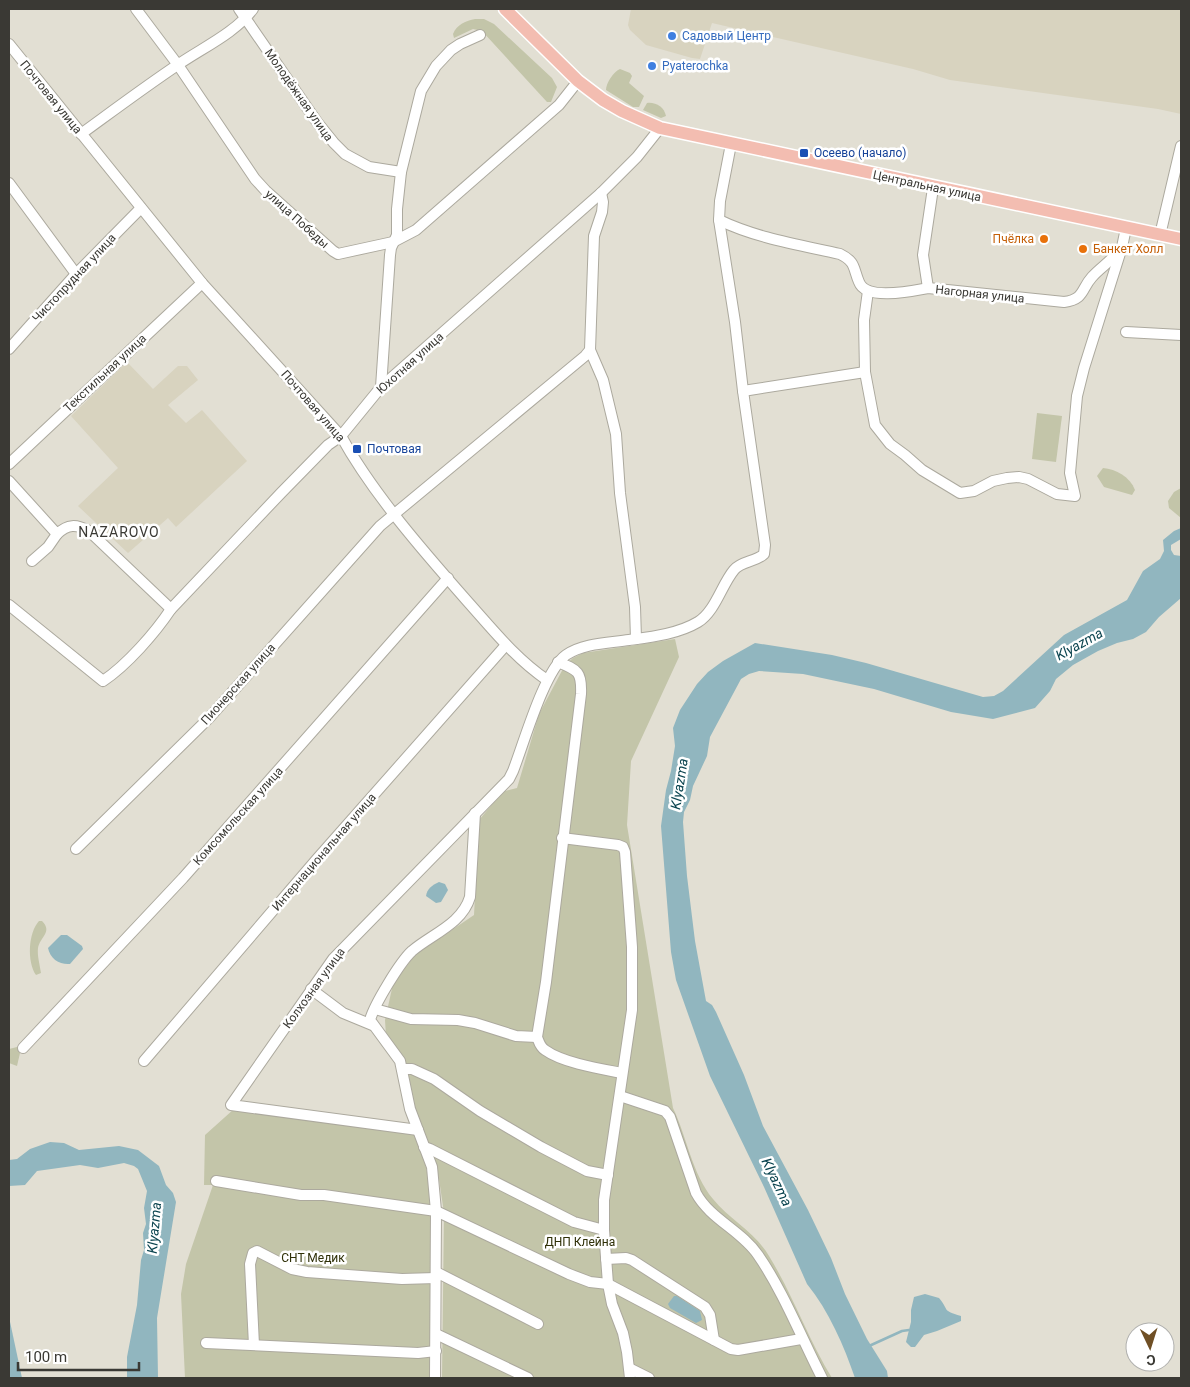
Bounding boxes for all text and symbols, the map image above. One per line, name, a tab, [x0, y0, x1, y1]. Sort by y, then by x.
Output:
place label: Садовый Центр	[682, 29, 771, 43]
marker: Садовый Центр	[666, 30, 678, 42]
street label: Молодёжная улица	[262, 46, 336, 144]
street label: Почтовая улица	[17, 58, 85, 136]
place label: Pyaterochka	[662, 59, 728, 73]
marker: Pyaterochka	[646, 60, 658, 72]
place label: Осеево (начало)	[814, 146, 907, 160]
marker: Осеево (начало)	[798, 147, 810, 159]
street label: Центральная улица	[871, 168, 983, 204]
street label: улица Победы	[262, 187, 332, 251]
street label: Чистопрудная улица	[29, 231, 119, 325]
place label: Пчёлка	[993, 232, 1034, 246]
marker: Пчёлка	[1038, 233, 1050, 245]
place label: Банкет Холл	[1093, 242, 1164, 256]
marker: Банкет Холл	[1077, 243, 1089, 255]
street label: Нагорная улица	[935, 282, 1025, 306]
street label: Юхотная улица	[374, 329, 446, 397]
street label: Текстильная улица	[61, 331, 149, 415]
street label: Почтовая улица	[278, 367, 348, 445]
place label: Почтовая	[367, 442, 421, 456]
marker: Почтовая	[351, 443, 363, 455]
district label: NAZAROVO	[78, 524, 160, 540]
water label: Klyazma	[1053, 625, 1105, 663]
street label: Пионерская улица	[198, 641, 278, 727]
water label: Klyazma	[667, 757, 691, 811]
street label: Комсомольская улица	[190, 764, 286, 868]
street label: Интернациональная улица	[269, 790, 379, 914]
street label: Колхозная улица	[280, 945, 348, 1031]
water label: Klyazma	[759, 1155, 795, 1209]
water label: Klyazma	[144, 1202, 164, 1254]
park label: ДНП Клейна	[545, 1235, 615, 1249]
park label: СНТ Медик	[281, 1251, 345, 1265]
north arrow	[1125, 1322, 1175, 1372]
scale bar	[18, 1340, 139, 1372]
text: 100 m	[25, 1348, 67, 1366]
text: С	[1146, 1352, 1156, 1368]

